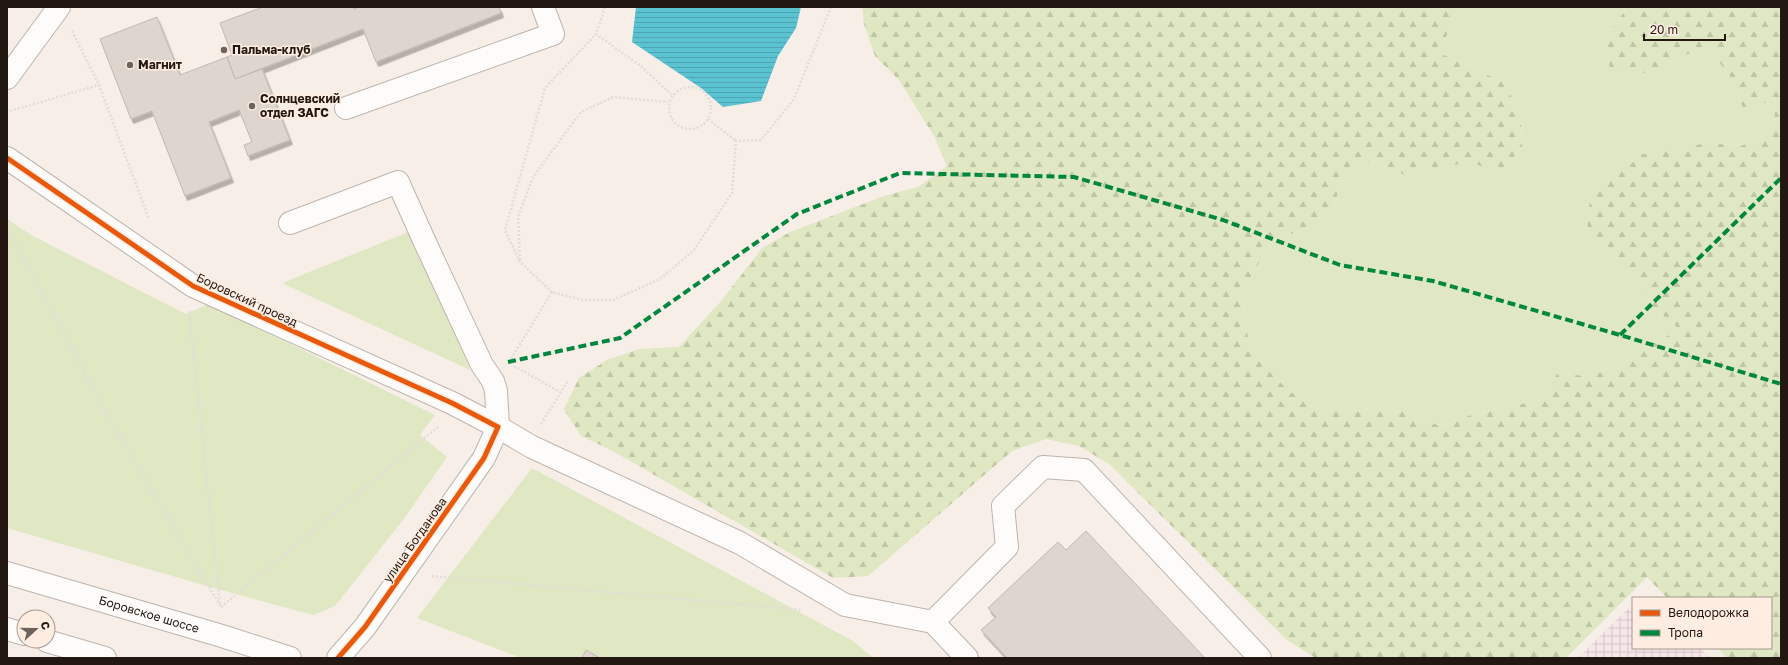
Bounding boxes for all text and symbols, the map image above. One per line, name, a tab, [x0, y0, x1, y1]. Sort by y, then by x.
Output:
scale bar	[1644, 16, 1725, 42]
text: 20 m	[1650, 22, 1678, 37]
place label: Пальма-клуб	[232, 42, 311, 57]
marker: Пальма-клуб	[219, 45, 229, 55]
place label: Магнит	[138, 57, 182, 72]
marker: Магнит	[125, 60, 135, 70]
place label: Солнцевский отдел ЗАГС	[260, 91, 340, 120]
marker: Солнцевский отдел ЗАГС	[247, 101, 257, 111]
street label: Боровский проезд	[194, 270, 300, 330]
street label: улица Богданова	[380, 494, 450, 585]
street label: Боровское шоссе	[97, 592, 201, 636]
legend	[1632, 597, 1772, 649]
text: Велодорожка	[1668, 605, 1749, 620]
north arrow	[16, 609, 56, 649]
text: С	[38, 619, 53, 631]
text: Тропа	[1668, 625, 1703, 640]

